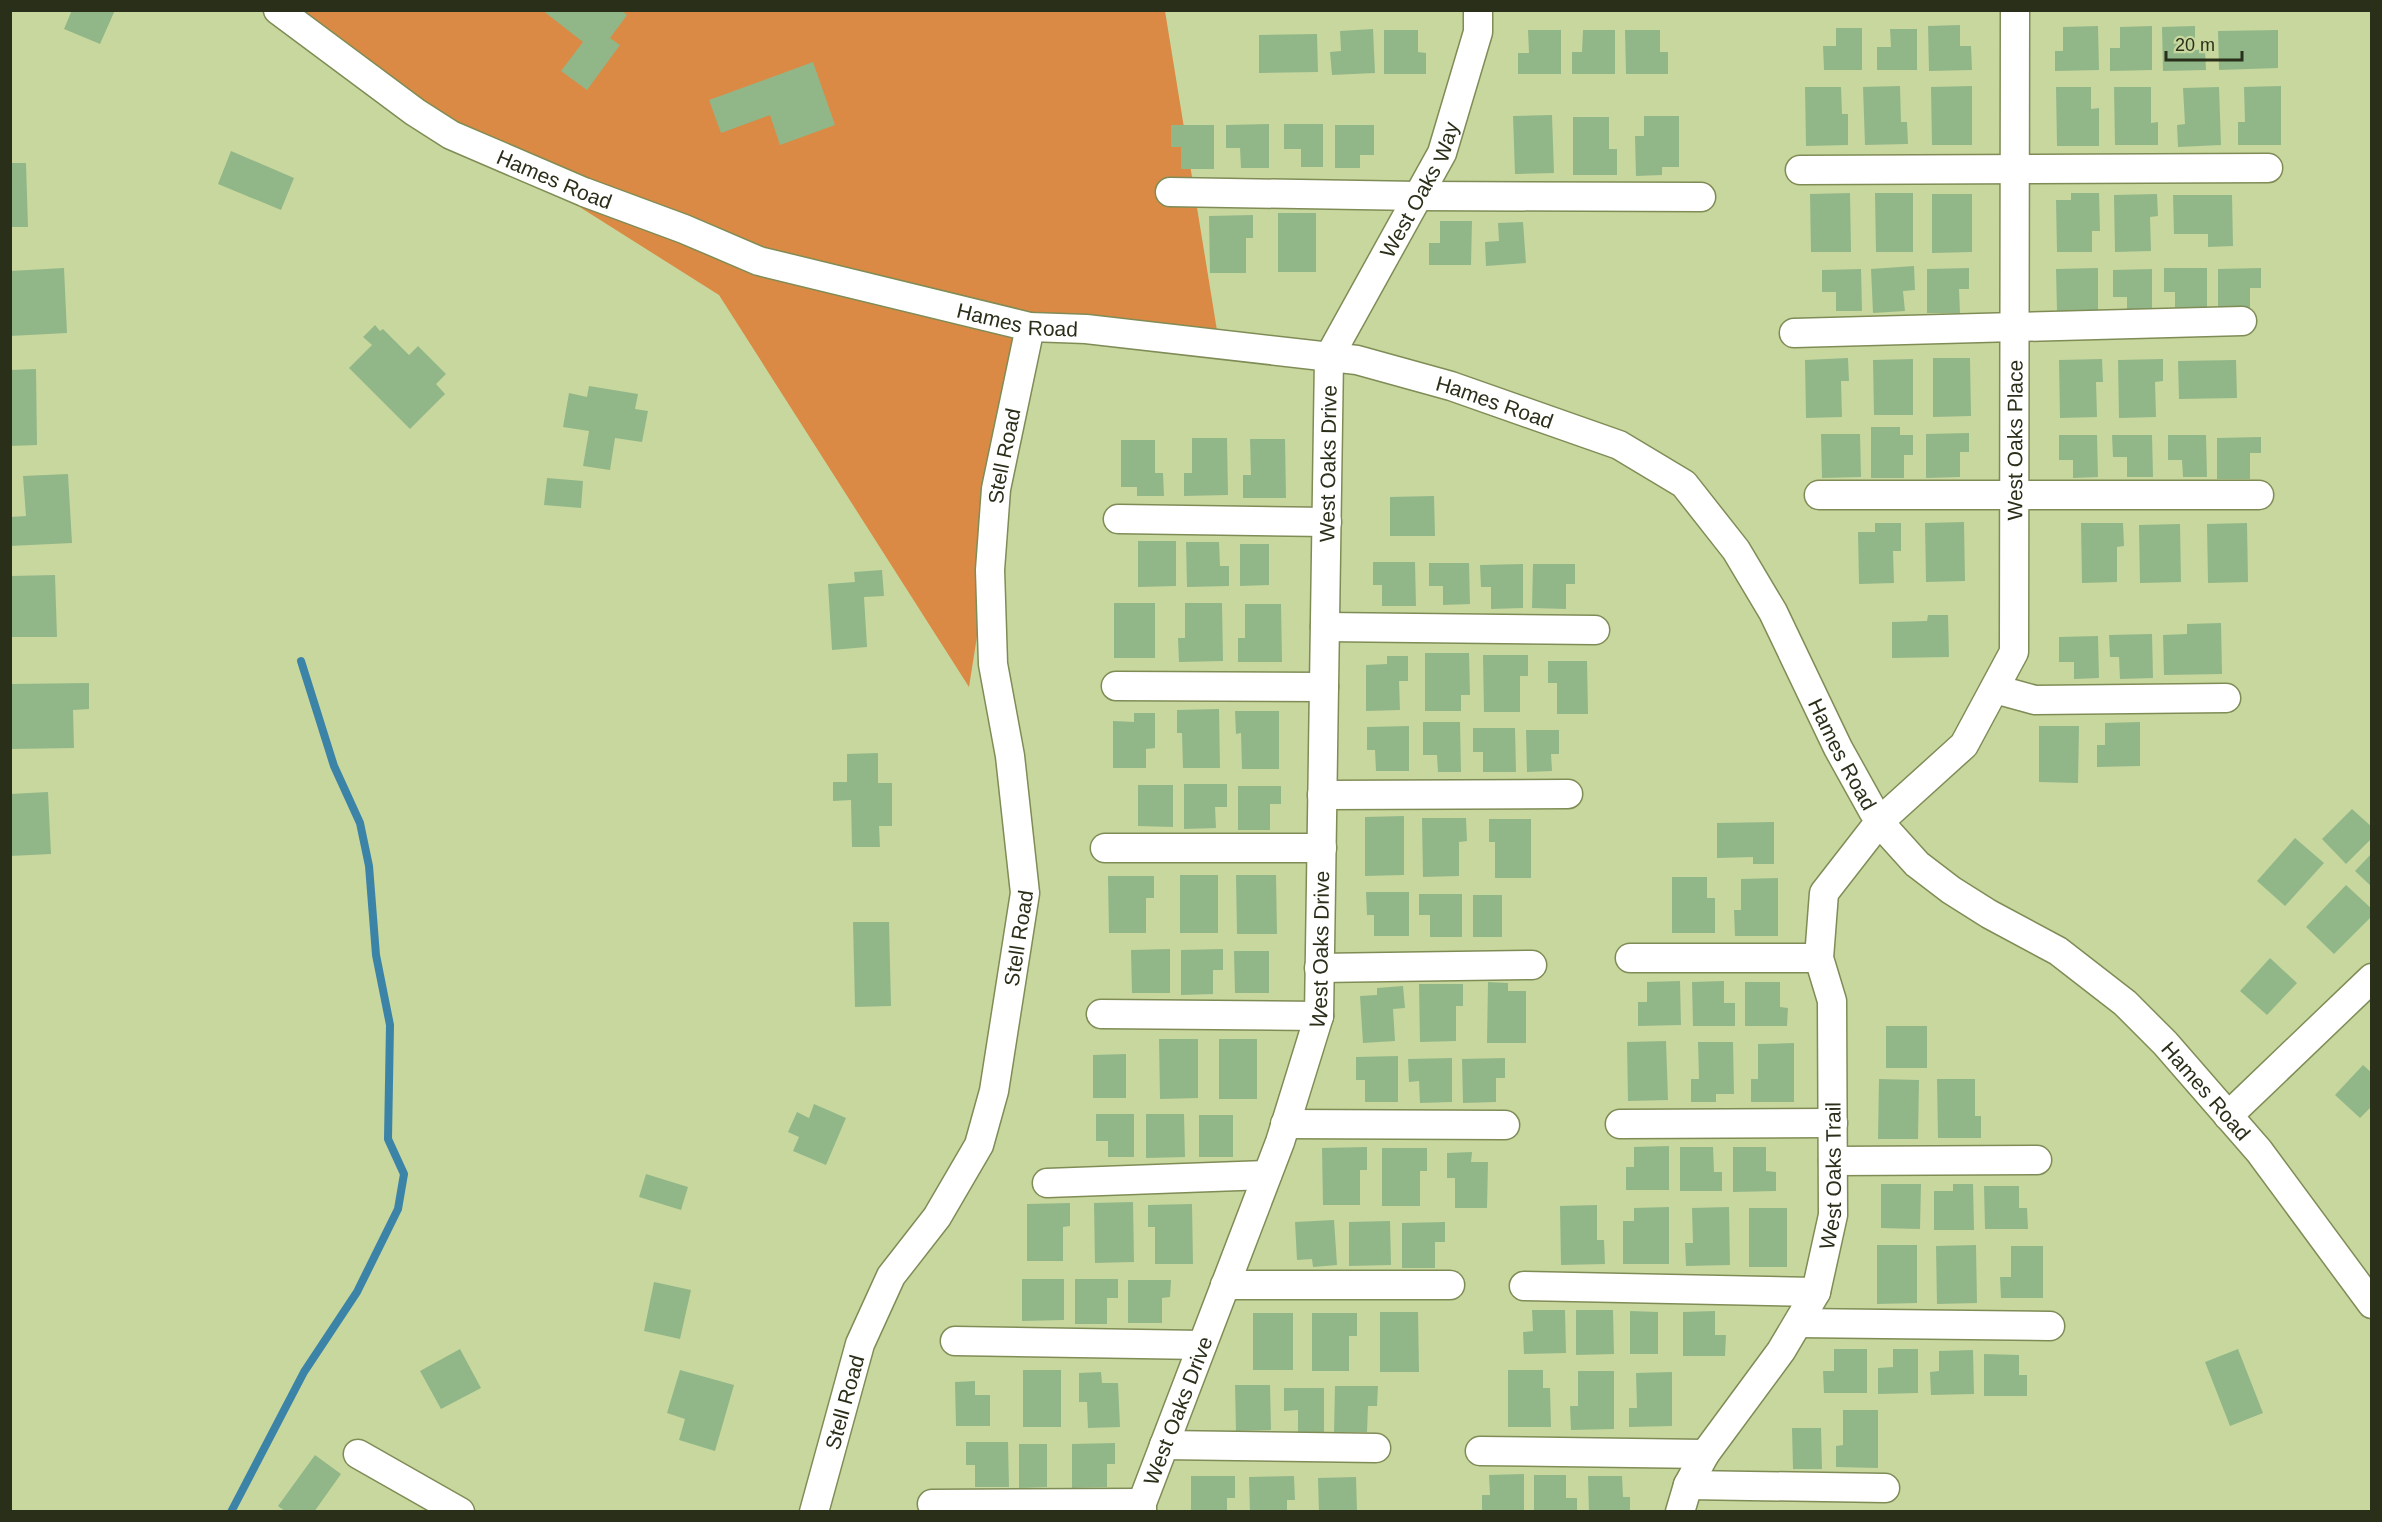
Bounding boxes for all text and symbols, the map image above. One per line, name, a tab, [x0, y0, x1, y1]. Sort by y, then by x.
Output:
scale bar	[2166, 24, 2242, 62]
text: 20 m	[2175, 35, 2215, 55]
street label: West Oaks Way	[1375, 119, 1462, 261]
street label: Hames Road	[493, 145, 615, 213]
street label: Hames Road	[955, 298, 1078, 340]
street label: West Oaks Place	[2003, 360, 2026, 521]
street label: Hames Road	[1434, 371, 1556, 433]
street label: West Oaks Drive	[1315, 385, 1340, 542]
street label: Stell Road	[983, 406, 1024, 504]
street label: Hames Road	[1804, 695, 1881, 814]
street label: West Oaks Drive	[1304, 871, 1333, 1031]
street label: Stell Road	[999, 888, 1037, 988]
street label: Hames Road	[2157, 1037, 2255, 1144]
street label: West Oaks Trail	[1814, 1102, 1845, 1252]
street label: West Oaks Drive	[1139, 1333, 1216, 1488]
street label: Stell Road	[820, 1352, 868, 1452]

